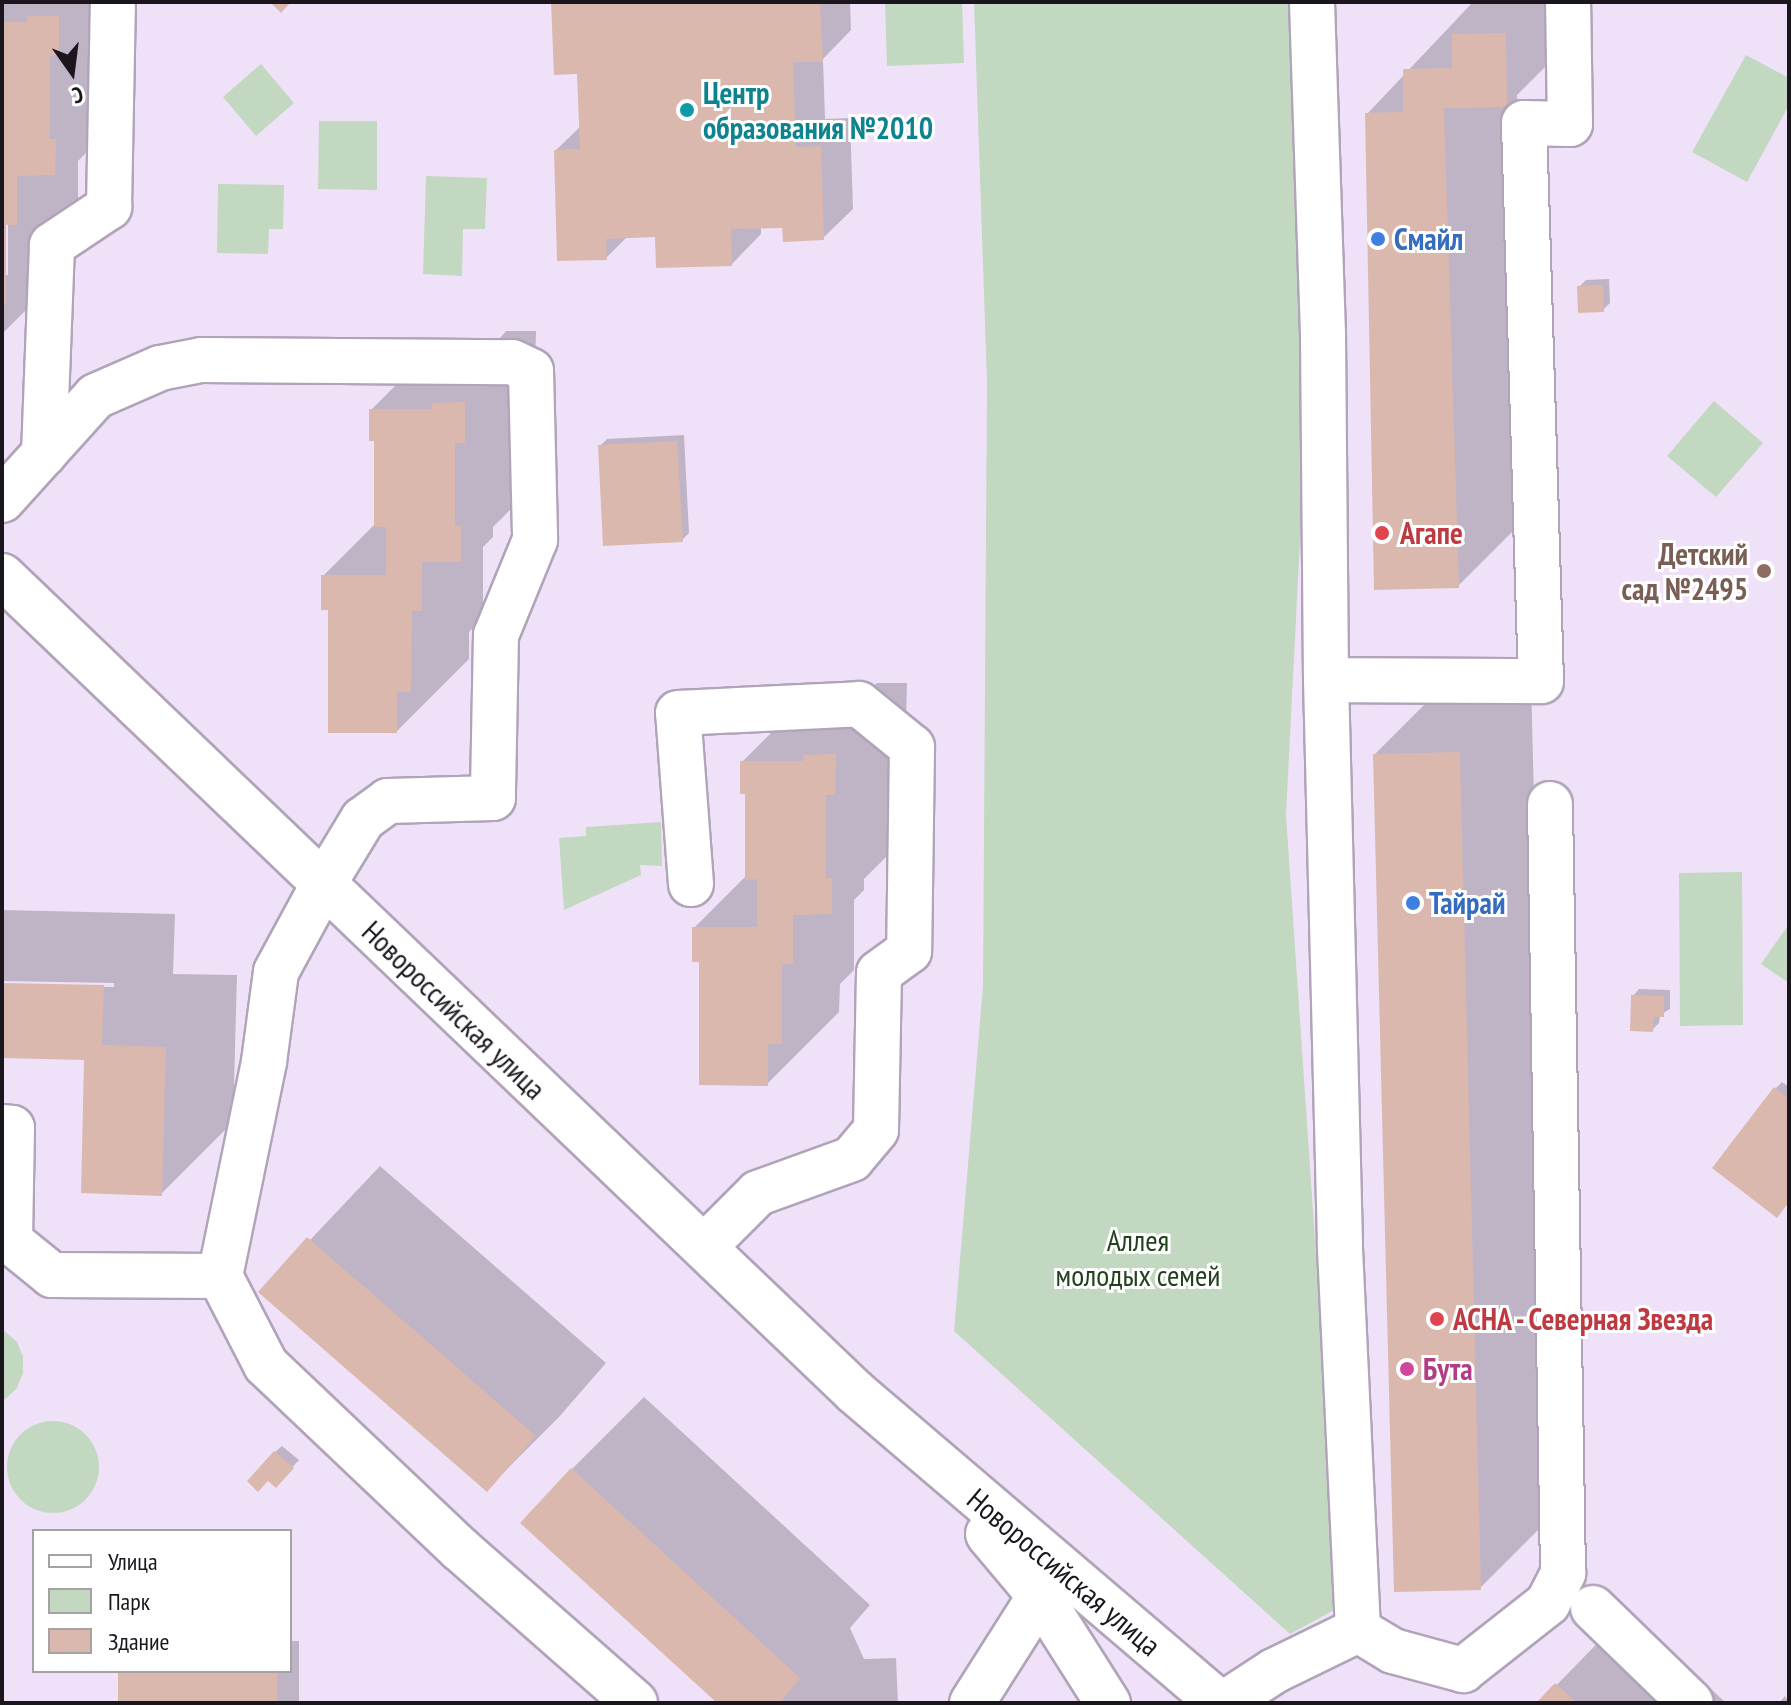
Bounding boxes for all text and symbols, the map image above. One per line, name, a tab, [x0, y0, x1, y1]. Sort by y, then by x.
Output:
north arrow	[32, 32, 112, 112]
place label: Центр образования №2010	[703, 75, 933, 146]
text: С	[70, 80, 86, 110]
marker: Центр образования №2010	[678, 101, 696, 119]
place label: Смайл	[1394, 221, 1463, 257]
marker: Смайл	[1369, 230, 1387, 248]
place label: Агапе	[1400, 515, 1463, 551]
marker: Агапе	[1371, 522, 1393, 544]
place label: Детский сад №2495	[1622, 536, 1748, 606]
marker: Детский сад №2495	[1755, 562, 1773, 580]
place label: Тайрай	[1429, 885, 1505, 921]
marker: Тайрай	[1404, 894, 1422, 912]
street label: Новороссийская улица	[355, 913, 553, 1107]
park label: Аллея молодых семей	[1055, 1222, 1221, 1292]
place label: АСНА - Северная Звезда	[1453, 1301, 1718, 1337]
marker: АСНА - Северная Звезда	[1428, 1310, 1446, 1328]
place label: Бута	[1423, 1351, 1473, 1387]
marker: Бута	[1398, 1360, 1416, 1378]
street label: Новороссийская улица	[960, 1481, 1168, 1663]
legend	[32, 1529, 292, 1673]
text: Улица	[108, 1546, 158, 1577]
text: Парк	[108, 1586, 150, 1617]
text: Здание	[108, 1626, 169, 1657]

